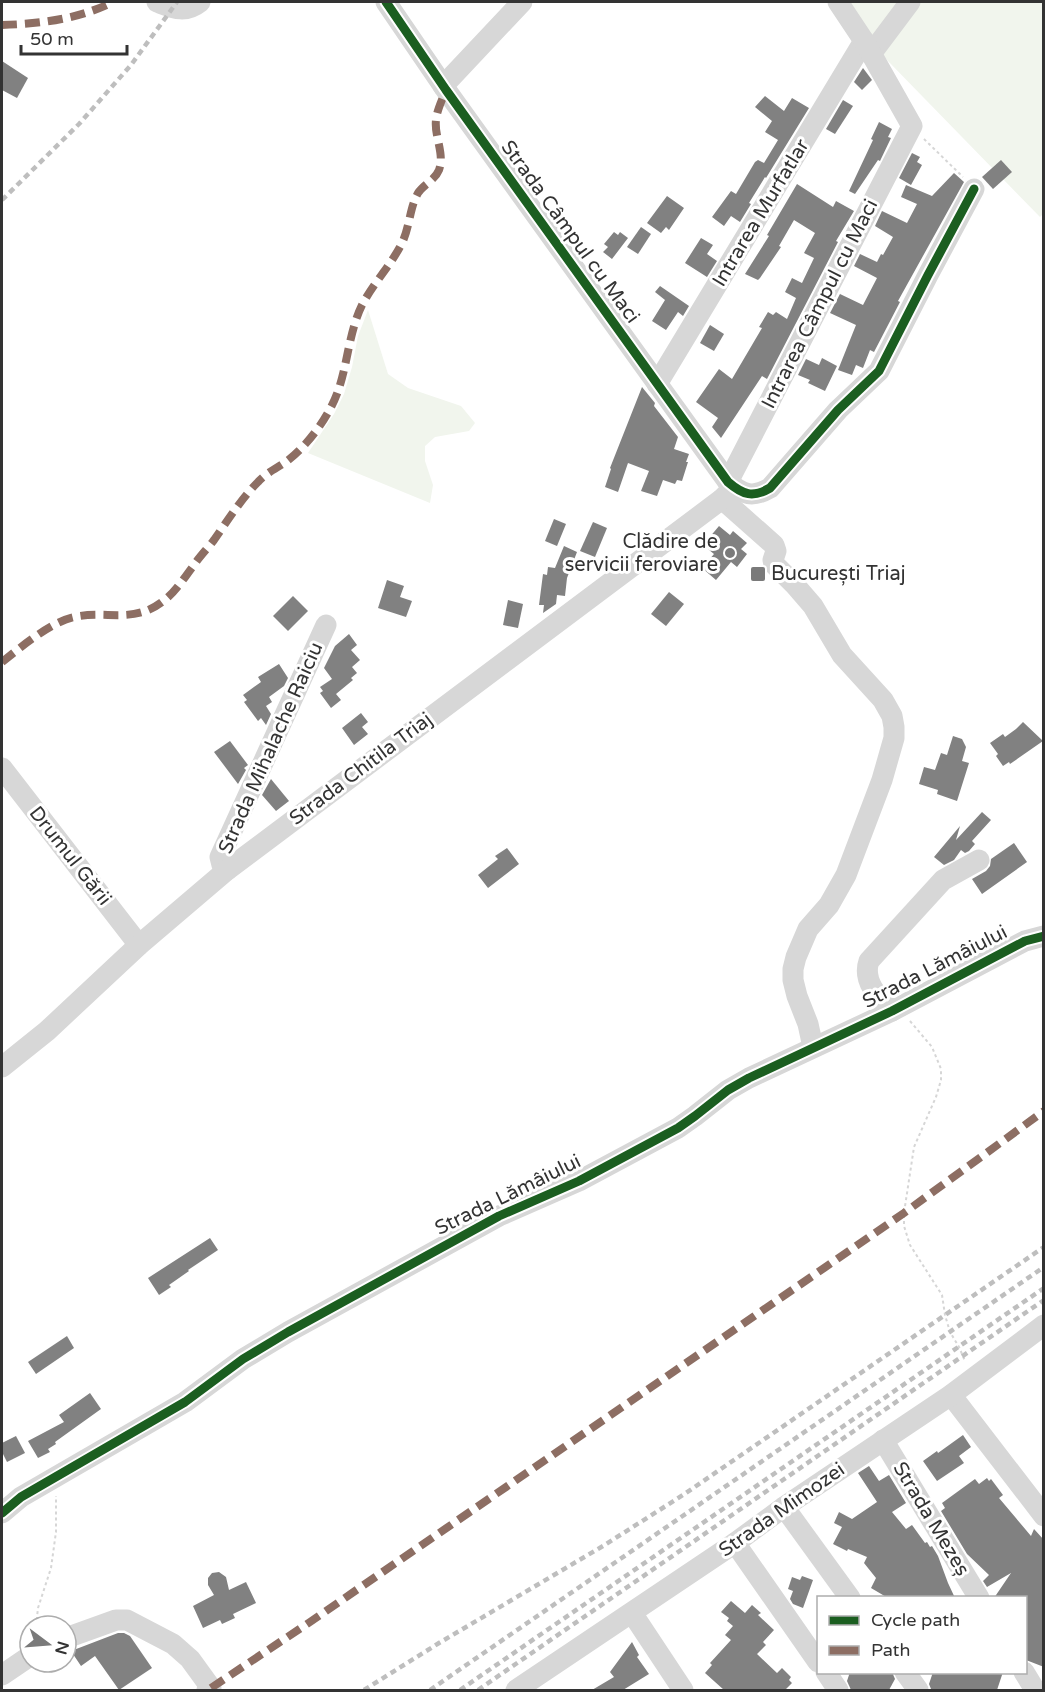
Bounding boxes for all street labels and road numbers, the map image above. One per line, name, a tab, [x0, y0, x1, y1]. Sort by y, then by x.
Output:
street label: Intrarea Murfatlar	[707, 135, 815, 291]
street label: Strada Câmpul cu Maci	[496, 136, 644, 328]
street label: Intrarea Câmpul cu Maci	[757, 195, 883, 413]
street label: Strada Mihalache Raiciu	[213, 639, 329, 857]
street label: Strada Chitila Triaj	[285, 708, 437, 830]
street label: Drumul Gării	[24, 802, 116, 910]
street label: Strada Lămâiului	[859, 920, 1011, 1014]
street label: Strada Lămâiului	[431, 1149, 585, 1241]
street label: Strada Mimozei	[714, 1458, 850, 1562]
street label: Strada Mezeș	[888, 1458, 974, 1580]

